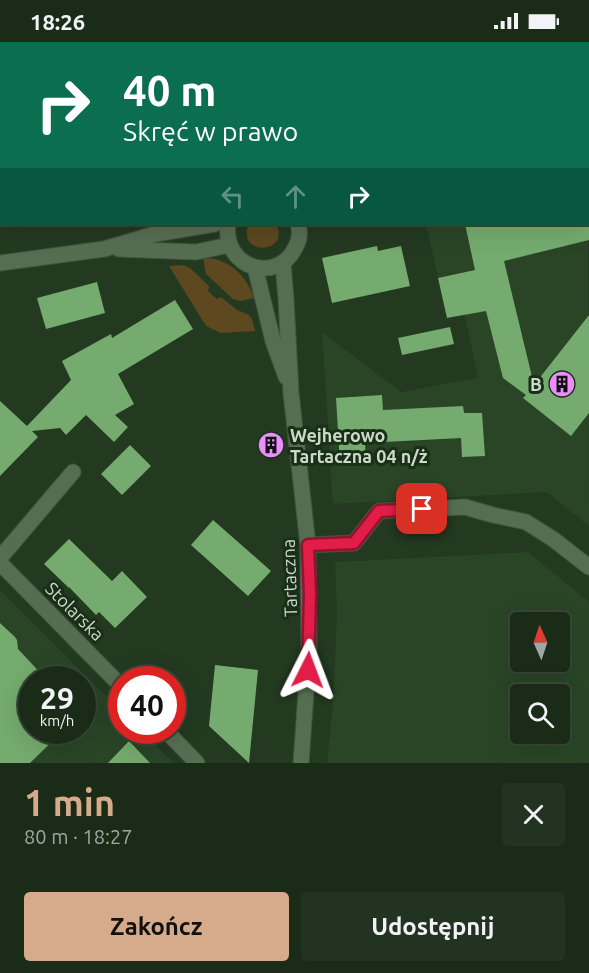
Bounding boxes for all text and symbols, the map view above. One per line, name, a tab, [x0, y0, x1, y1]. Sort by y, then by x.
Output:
text: 18:26	[30, 9, 85, 34]
icon: right	[24, 66, 102, 144]
text: 40 m	[123, 67, 217, 114]
text: Skręć w prawo	[123, 116, 298, 146]
icon: left	[216, 180, 249, 213]
icon: ahead	[279, 180, 312, 213]
icon: right	[342, 180, 375, 213]
building icon: B	[547, 369, 577, 399]
place label: B	[530, 374, 542, 394]
place label: Wejherowo Tartaczna 04 n/ż	[290, 425, 428, 466]
building icon: Wejherowo Tartaczna 04 n/ż	[256, 430, 286, 460]
pin	[396, 483, 447, 534]
icon: arrive	[405, 492, 438, 525]
street label: Tartaczna	[278, 539, 300, 617]
street label: Stolarska	[42, 578, 108, 644]
north arrow	[510, 612, 570, 672]
map controls	[510, 612, 570, 744]
position arrow	[276, 638, 340, 702]
speed limit sign: 40	[108, 666, 186, 744]
text: 29	[40, 681, 74, 715]
button: search	[510, 684, 570, 744]
text: km/h	[40, 712, 74, 729]
text: 1 min	[24, 782, 115, 823]
button: close	[502, 783, 565, 846]
text: 80 m · 18:27	[24, 825, 133, 848]
button: Zakończ	[24, 892, 289, 961]
button: Udostępnij	[301, 892, 565, 961]

